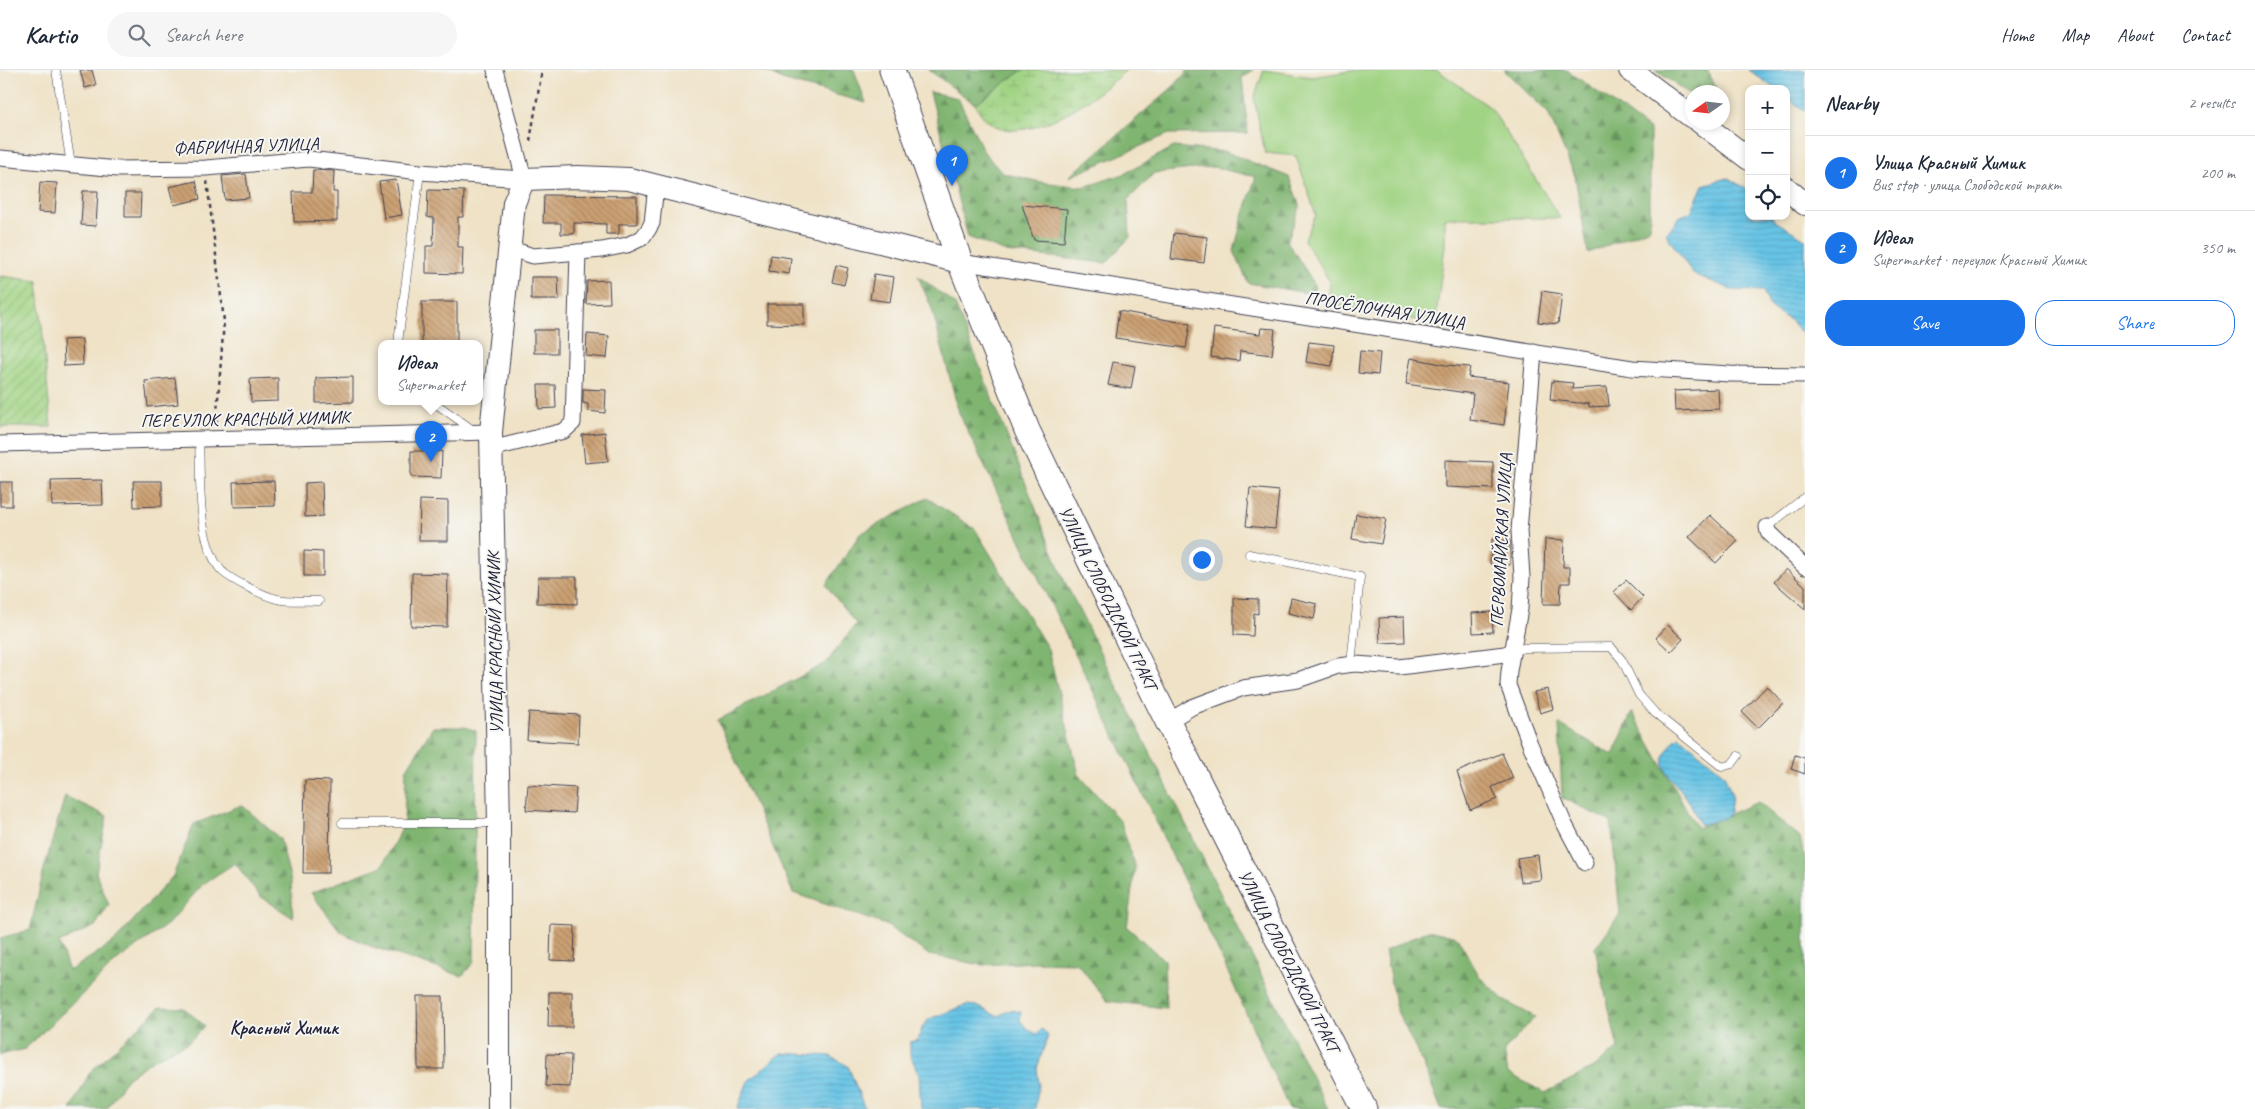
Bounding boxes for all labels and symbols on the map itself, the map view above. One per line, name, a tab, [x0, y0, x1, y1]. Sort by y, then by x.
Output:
north arrow	[1685, 85, 1730, 130]
street label: ФАБРИЧНАЯ УЛИЦА	[173, 132, 320, 160]
pin: 1	[936, 145, 968, 186]
street label: ПРОСЁЛОЧНАЯ УЛИЦА	[1304, 287, 1467, 334]
street label: ПЕРЕУЛОК КРАСНЫЙ ХИМИК	[140, 406, 353, 432]
pin: 2	[415, 421, 447, 462]
street label: ПЕРВОМАЙСКАЯ УЛИЦА	[1485, 452, 1517, 627]
street label: УЛИЦА СЛОБОДСКОЙ ТРАКТ	[1054, 503, 1164, 697]
your location	[1189, 547, 1215, 573]
street label: УЛИЦА КРАСНЫЙ ХИМИК	[482, 549, 508, 734]
street label: УЛИЦА СЛОБОДСКОЙ ТРАКТ	[1233, 866, 1346, 1059]
district label: Красный Химик	[230, 1016, 340, 1040]

